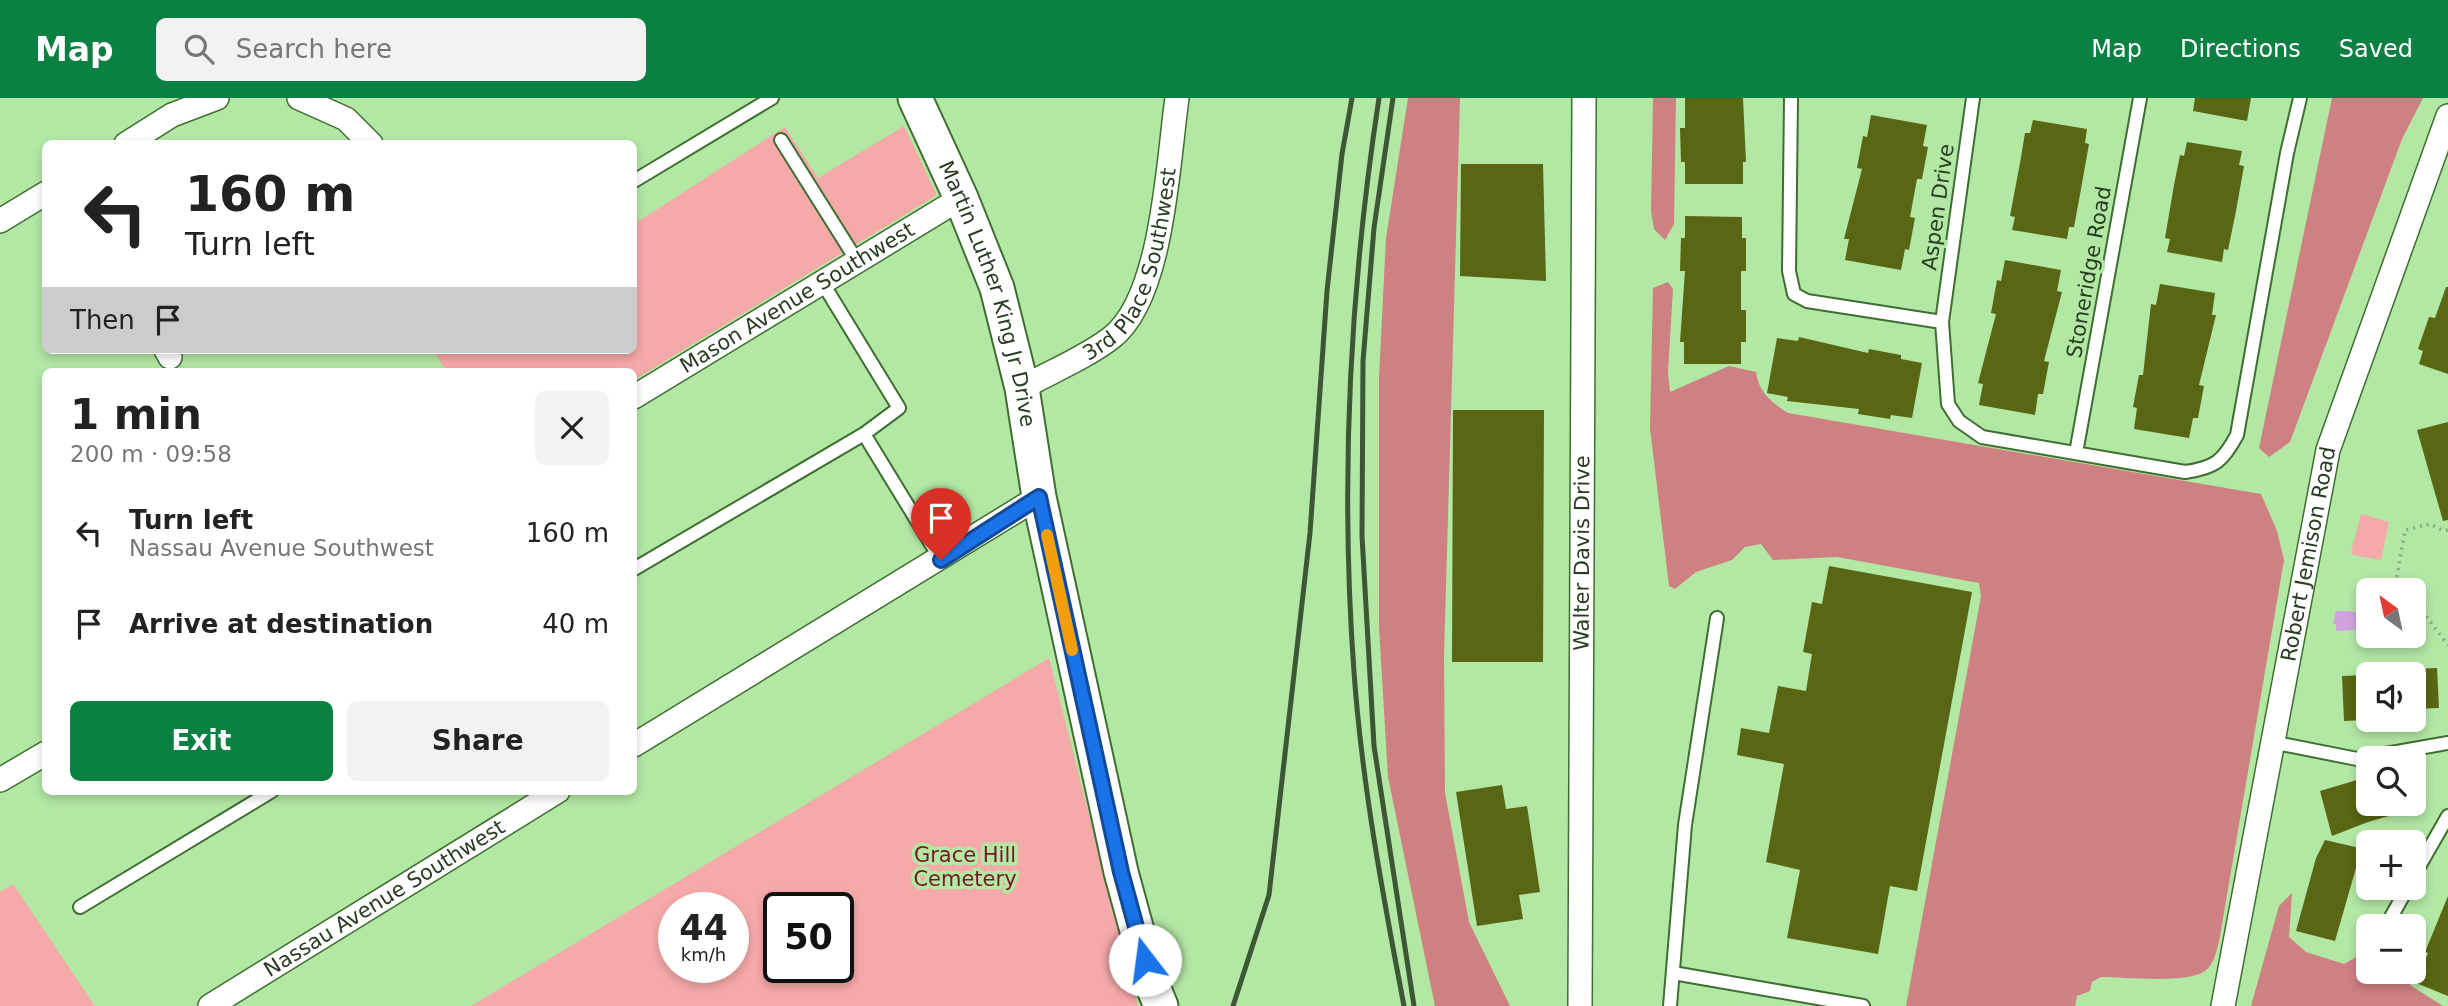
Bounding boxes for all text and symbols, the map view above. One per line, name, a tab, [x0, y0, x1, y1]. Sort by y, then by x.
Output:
search box	[156, 18, 646, 81]
text: Map	[35, 30, 114, 69]
icon: search	[180, 30, 218, 68]
text: Search here	[236, 34, 392, 64]
text: Map	[2091, 35, 2142, 63]
text: Directions	[2180, 35, 2301, 63]
text: Saved	[2339, 35, 2413, 63]
street label: Aspen Drive	[1917, 142, 1959, 272]
street label: Martin Luther King Jr Drive	[934, 157, 1040, 429]
text: 160 m	[185, 166, 355, 223]
street label: 3rd Place Southwest	[1079, 167, 1181, 366]
icon: left	[70, 168, 161, 259]
street label: Stoneridge Road	[2062, 184, 2116, 360]
street label: Mason Avenue Southwest	[676, 217, 919, 378]
text: Turn left	[185, 225, 315, 263]
icon: arrive	[149, 301, 187, 339]
text: Then	[70, 305, 135, 335]
text: 1 min	[70, 390, 202, 439]
button: close	[535, 391, 609, 465]
text: 200 m · 09:58	[70, 441, 232, 467]
street label: Robert Jemison Road	[2276, 444, 2340, 663]
street label: Walter Davis Drive	[1570, 455, 1594, 651]
pin	[911, 488, 971, 560]
icon: arrive	[922, 499, 960, 537]
text: Turn left	[129, 505, 253, 535]
icon: left	[70, 514, 108, 552]
text: 160 m	[526, 518, 609, 548]
text: Nassau Avenue Southwest	[129, 535, 434, 561]
north arrow	[2356, 578, 2426, 648]
map controls	[2356, 578, 2426, 984]
icon: arrive	[70, 605, 108, 643]
text: Arrive at destination	[129, 609, 433, 639]
text: 40 m	[542, 609, 609, 639]
button: sound	[2356, 662, 2426, 732]
button: Exit	[70, 701, 333, 781]
button: Share	[347, 701, 609, 781]
button: search	[2356, 746, 2426, 816]
street label: Nassau Avenue Southwest	[260, 815, 509, 982]
button: +	[2356, 830, 2426, 900]
park label: Grace Hill Cemetery	[913, 843, 1017, 891]
speed limit sign: 50	[763, 892, 854, 983]
text: 44	[679, 908, 728, 948]
button: −	[2356, 914, 2426, 984]
position arrow	[1108, 923, 1182, 997]
text: km/h	[681, 944, 726, 965]

